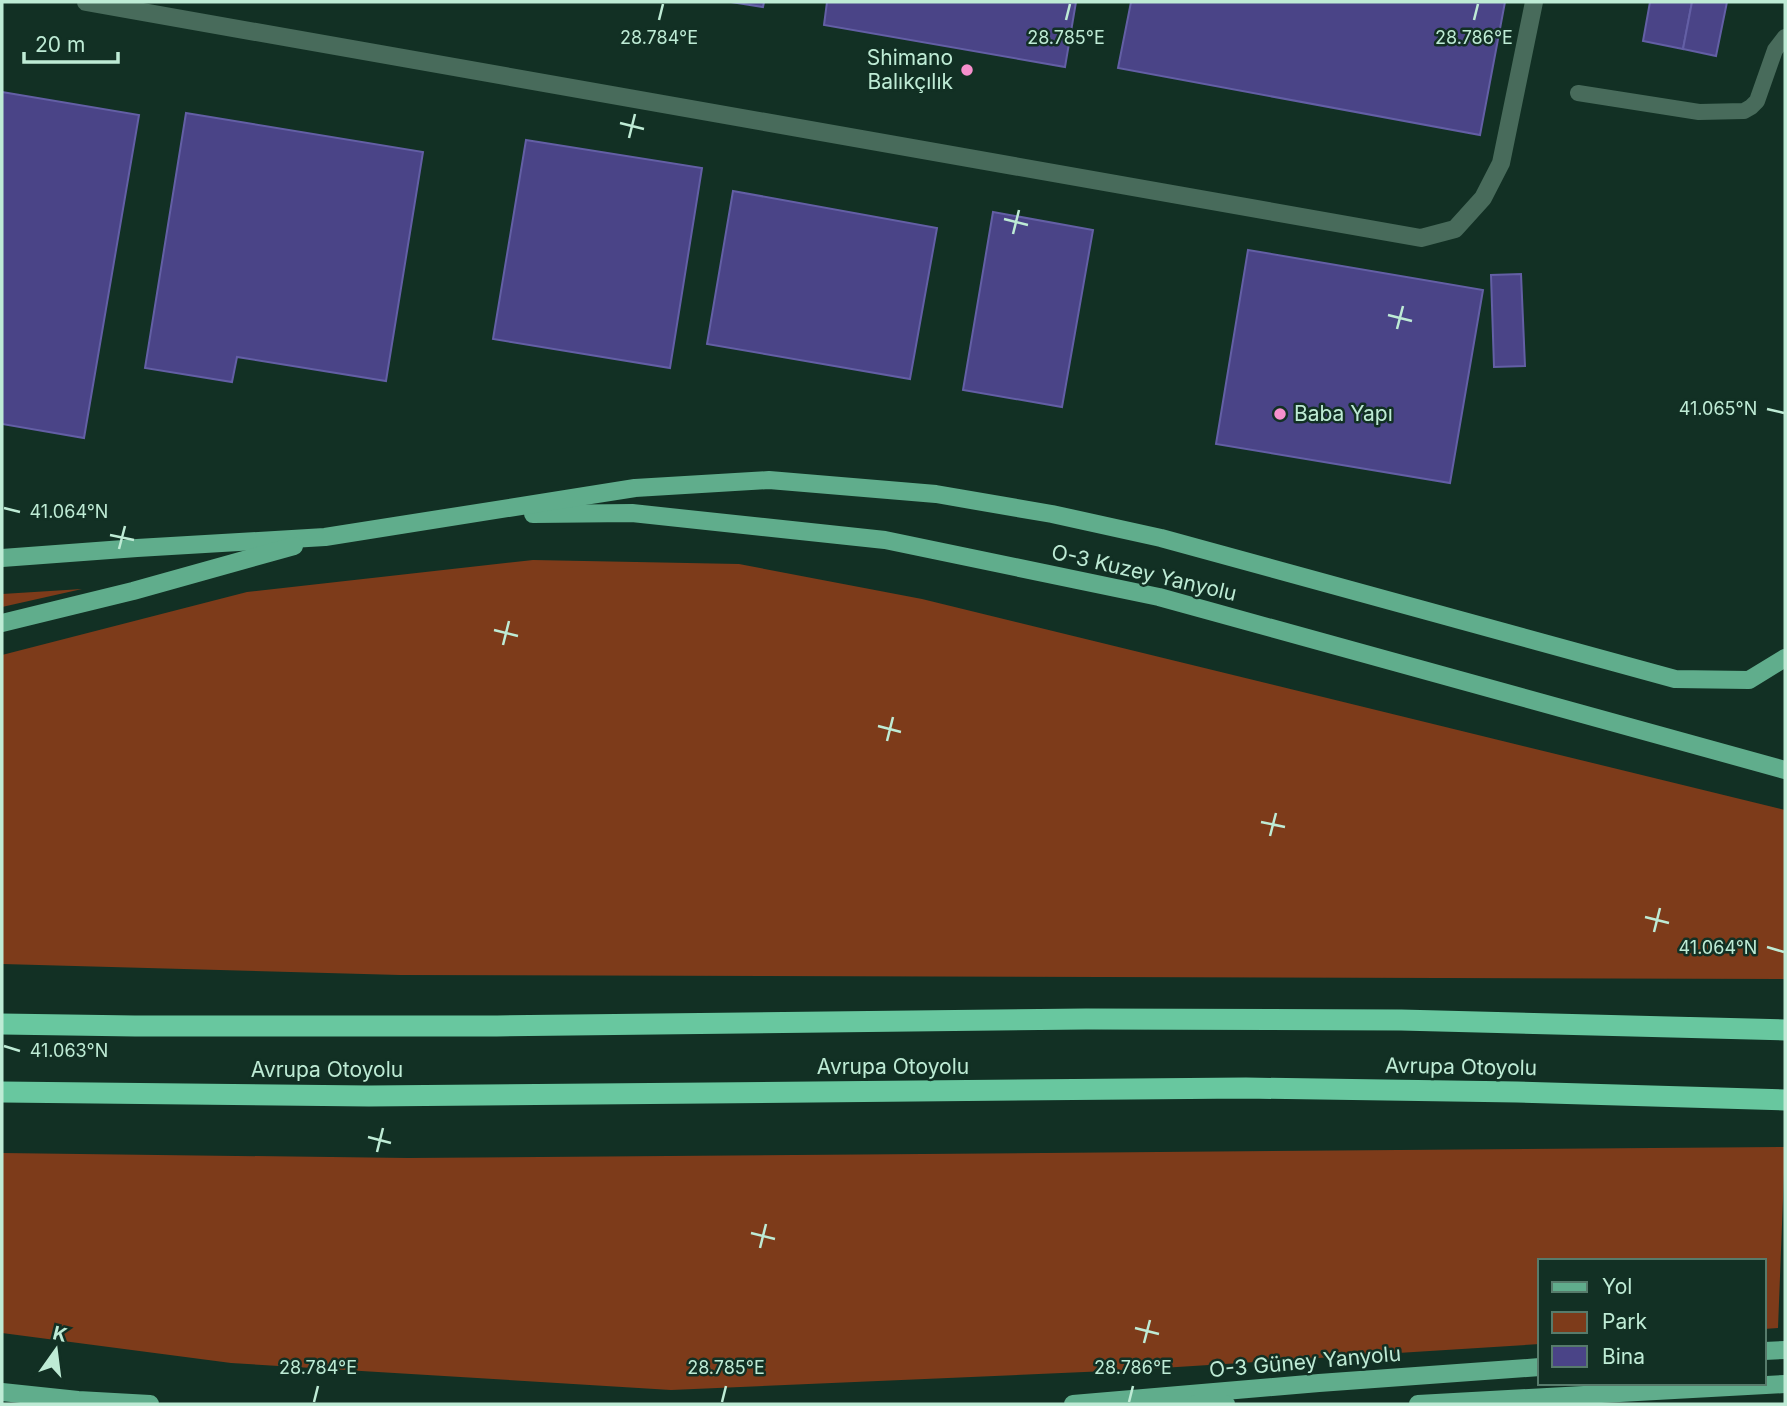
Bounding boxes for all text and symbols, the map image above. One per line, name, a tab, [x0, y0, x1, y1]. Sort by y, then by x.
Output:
scale bar	[24, 21, 119, 65]
text: 28.784°E	[620, 27, 698, 48]
text: 28.785°E	[1027, 27, 1105, 48]
text: 28.786°E	[1435, 27, 1513, 48]
text: 20 m	[35, 32, 85, 57]
place label: Shimano Balıkçılık	[867, 45, 953, 94]
marker: Shimano Balıkçılık	[959, 62, 975, 78]
text: 41.065°N	[1679, 398, 1757, 419]
place label: Baba Yapı	[1294, 401, 1393, 426]
marker: Baba Yapı	[1272, 406, 1288, 422]
text: 41.064°N	[30, 501, 108, 522]
street label: O-3 Kuzey Yanyolu	[1049, 539, 1239, 606]
text: 41.064°N	[1679, 937, 1757, 958]
text: 41.063°N	[30, 1040, 108, 1061]
street label: Avrupa Otoyolu	[1385, 1053, 1537, 1080]
street label: Avrupa Otoyolu	[817, 1054, 969, 1079]
street label: Avrupa Otoyolu	[251, 1057, 403, 1082]
legend	[1538, 1259, 1766, 1385]
text: Yol	[1602, 1274, 1632, 1299]
text: Park	[1602, 1309, 1647, 1334]
north arrow	[21, 1315, 91, 1385]
text: K	[51, 1321, 70, 1347]
street label: O-3 Güney Yanyolu	[1208, 1341, 1402, 1382]
text: Bina	[1602, 1344, 1645, 1369]
text: 28.784°E	[279, 1357, 357, 1378]
text: 28.785°E	[687, 1357, 765, 1378]
text: 28.786°E	[1094, 1357, 1172, 1378]

